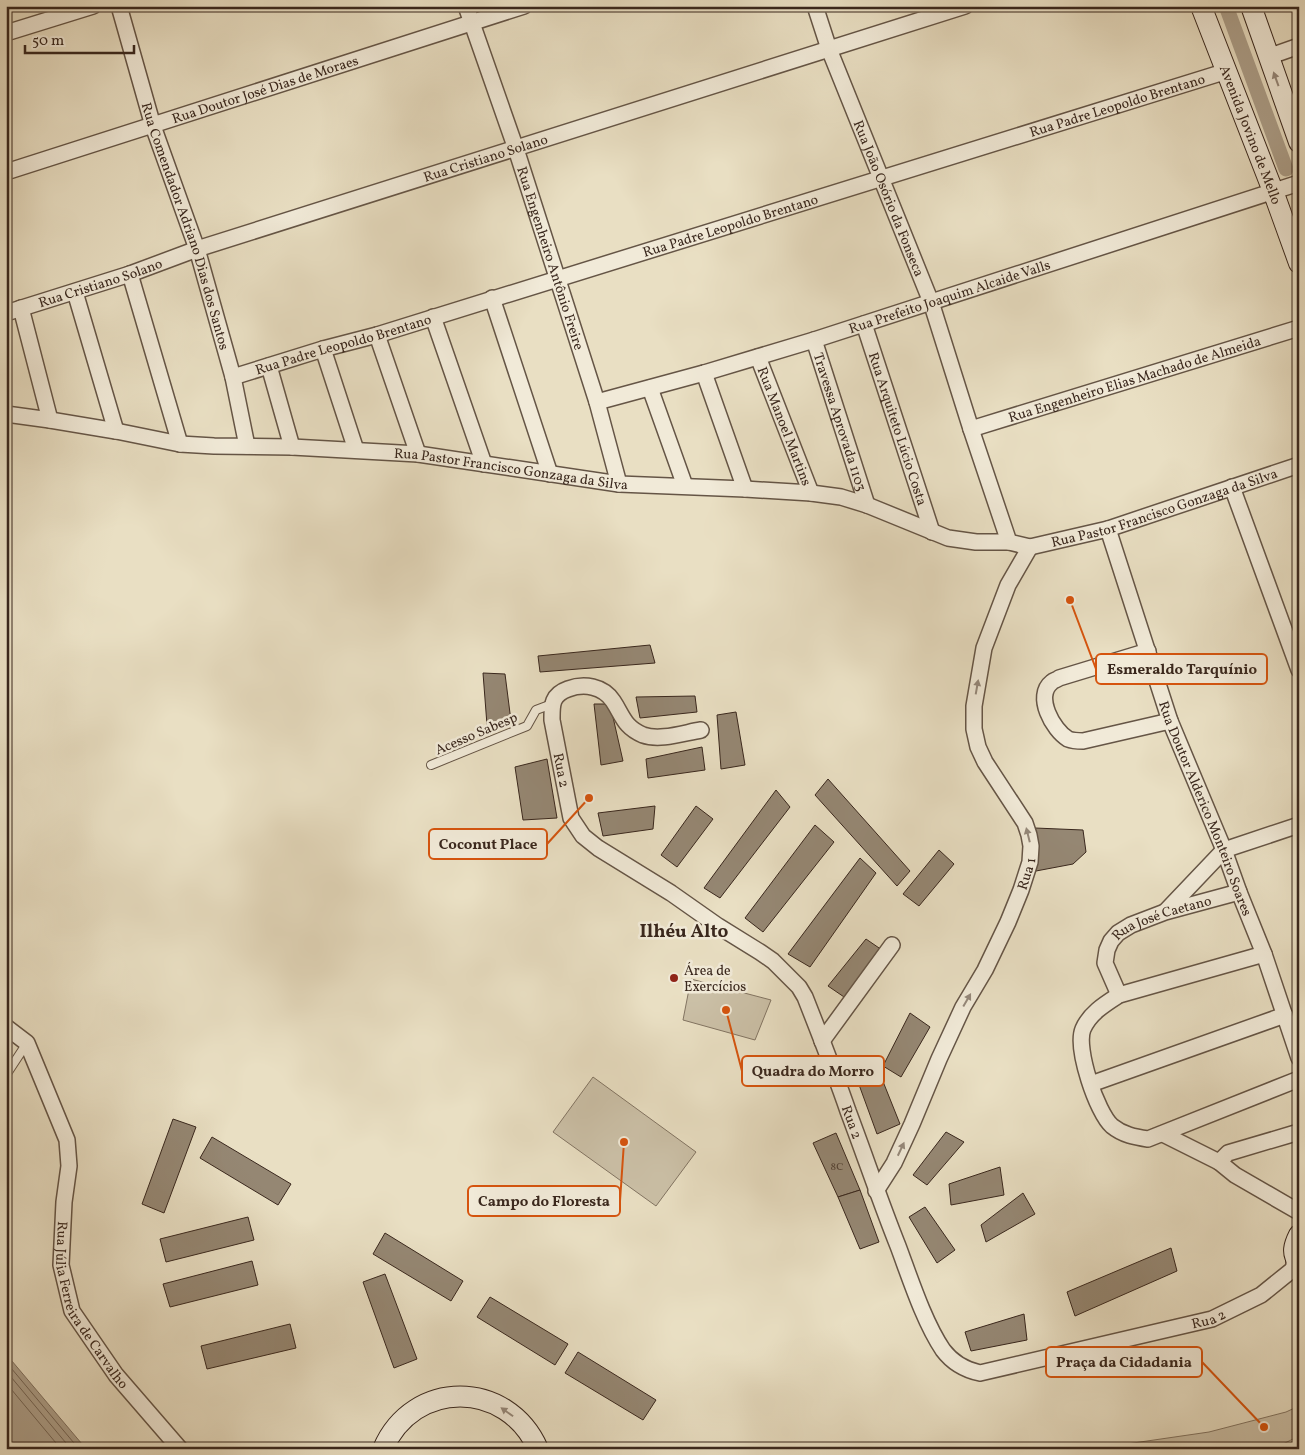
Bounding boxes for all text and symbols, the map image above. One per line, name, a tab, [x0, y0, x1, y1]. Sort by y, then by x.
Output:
scale bar	[25, 22, 134, 54]
text: 50 m	[32, 31, 64, 52]
street label: Rua Doutor José Dias de Moraes	[170, 52, 361, 129]
street label: Avenida Jovino de Mello	[1214, 63, 1285, 207]
street label: Rua Padre Leopoldo Brentano	[1028, 70, 1208, 143]
one-way arrow	[1272, 72, 1279, 87]
street label: Rua Comendador Adriano Dias dos Santos	[136, 100, 233, 352]
street label: Rua João Osório da Fonseca	[848, 118, 928, 280]
street label: Rua Cristiano Solano	[421, 131, 550, 188]
street label: Rua Engenheiro Antônio Freire	[511, 164, 588, 353]
street label: Rua Padre Leopoldo Brentano	[641, 191, 821, 263]
street label: Rua Cristiano Solano	[36, 255, 165, 313]
street label: Rua Prefeito Joaquim Alcaide Valls	[847, 256, 1053, 339]
street label: Rua Padre Leopoldo Brentano	[253, 311, 434, 380]
street label: Rua Engenheiro Elias Machado de Almeida	[1006, 332, 1263, 428]
street label: Rua Arquiteto Lúcio Costa	[863, 350, 931, 508]
street label: Travessa Aprovada 1103	[808, 351, 870, 494]
street label: Rua Manoel Martins	[752, 364, 815, 489]
street label: Rua Pastor Francisco Gonzaga da Silva	[393, 445, 628, 495]
street label: Rua Pastor Francisco Gonzaga da Silva	[1050, 465, 1280, 553]
callout: Esmeraldo Tarquínio	[1096, 654, 1267, 684]
text: Esmeraldo Tarquínio	[1107, 660, 1257, 681]
one-way arrow	[974, 679, 982, 695]
street label: Rua Doutor Alderico Monteiro Soares	[1153, 699, 1256, 919]
street label: Acesso Sabesp	[433, 708, 521, 760]
street label: Rua 2	[548, 752, 573, 789]
one-way arrow	[1024, 827, 1032, 842]
callout: Coconut Place	[429, 829, 547, 859]
text: Coconut Place	[439, 835, 538, 856]
street label: Rua 1	[1014, 857, 1041, 892]
street label: Rua José Caetano	[1108, 892, 1214, 945]
district label: Ilhéu Alto	[640, 919, 729, 945]
place label: Área de Exercícios	[684, 962, 746, 997]
marker: Área de Exercícios	[668, 972, 680, 984]
one-way arrow	[962, 994, 971, 1007]
callout: Quadra do Morro	[742, 1056, 884, 1086]
text: Quadra do Morro	[752, 1062, 875, 1083]
street label: Rua 2	[836, 1103, 866, 1142]
one-way arrow	[897, 1142, 905, 1156]
house number: 8C	[831, 1160, 843, 1175]
callout: Campo do Floresta	[468, 1186, 620, 1216]
text: Campo do Floresta	[478, 1192, 610, 1213]
street label: Rua Júlia Ferreira de Carvalho	[50, 1221, 132, 1394]
street label: Rua 2	[1190, 1306, 1229, 1334]
callout: Praça da Cidadania	[1046, 1347, 1202, 1377]
text: Praça da Cidadania	[1056, 1353, 1192, 1374]
one-way arrow	[500, 1407, 514, 1417]

